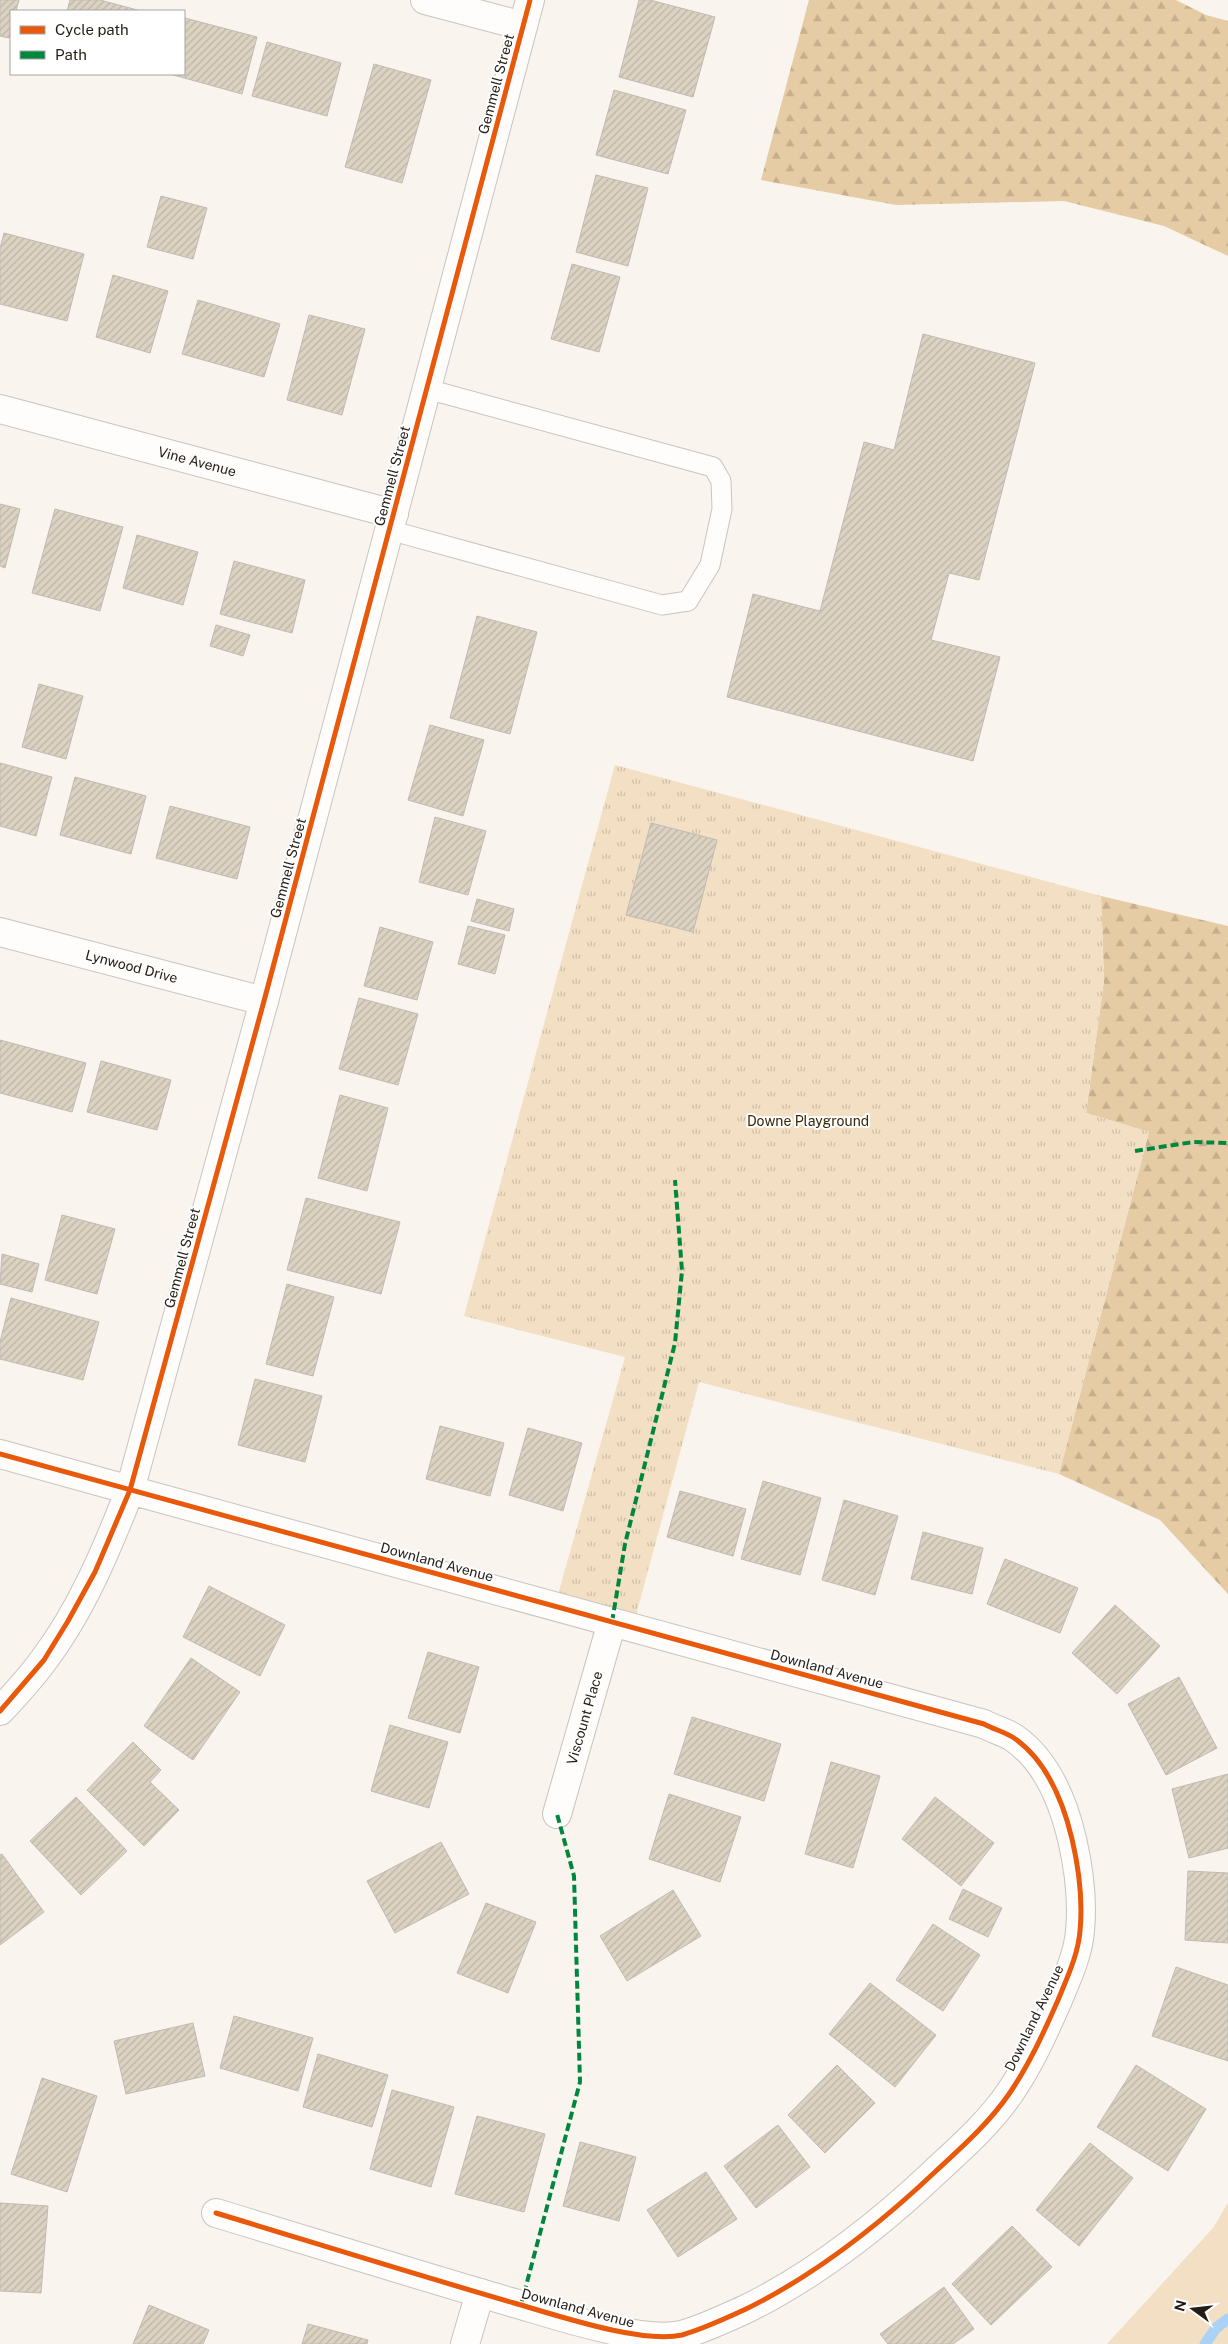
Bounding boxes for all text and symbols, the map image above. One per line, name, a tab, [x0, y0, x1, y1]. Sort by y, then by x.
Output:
legend	[10, 10, 185, 75]
text: Cycle path	[55, 21, 129, 38]
street label: Gemmell Street	[475, 32, 517, 136]
text: Path	[55, 46, 87, 63]
street label: Gemmell Street	[371, 424, 413, 528]
street label: Vine Avenue	[156, 443, 238, 480]
street label: Gemmell Street	[267, 816, 309, 920]
street label: Lynwood Drive	[84, 947, 180, 986]
park label: Downe Playground	[747, 1113, 869, 1129]
street label: Gemmell Street	[161, 1206, 203, 1310]
street label: Downland Avenue	[379, 1539, 495, 1585]
street label: Downland Avenue	[769, 1646, 885, 1692]
street label: Viscount Place	[564, 1669, 606, 1767]
street label: Downland Avenue	[1001, 1962, 1067, 2074]
north arrow	[1168, 2284, 1218, 2334]
street label: Downland Avenue	[520, 2285, 636, 2331]
text: N	[1171, 2298, 1190, 2313]

